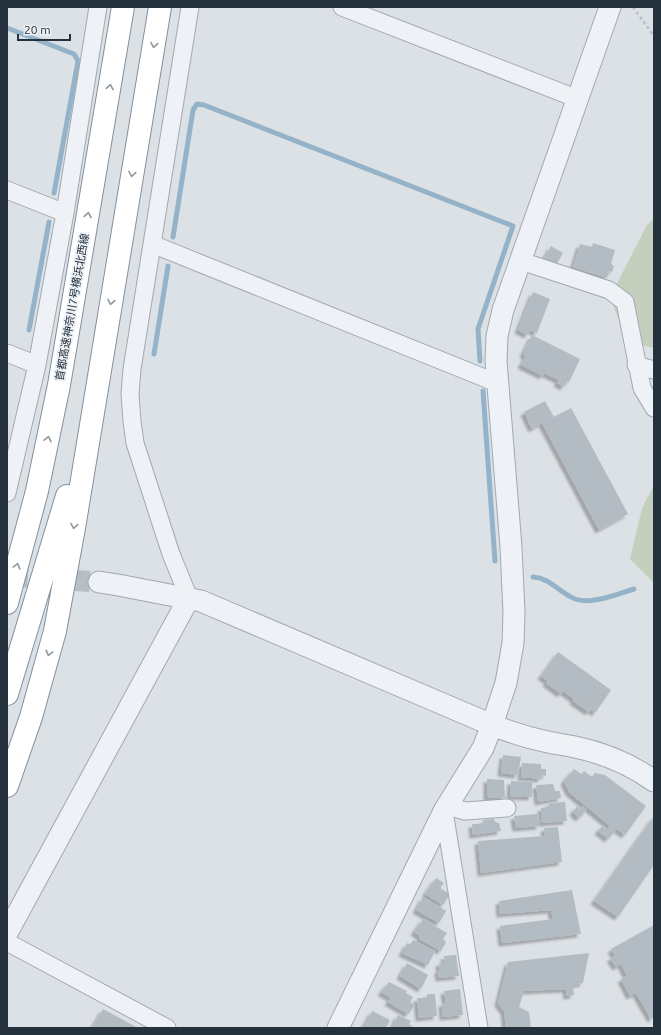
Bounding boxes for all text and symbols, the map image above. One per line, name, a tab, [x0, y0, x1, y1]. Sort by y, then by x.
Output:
scale bar	[18, 16, 70, 42]
text: 20 m	[24, 23, 51, 36]
one-way arrow	[150, 42, 159, 49]
one-way arrow	[105, 84, 113, 90]
one-way arrow	[129, 171, 137, 177]
one-way arrow	[83, 212, 92, 218]
street label: 首都高速神奈川7号横浜北西線	[53, 232, 91, 382]
one-way arrow	[107, 299, 116, 305]
one-way arrow	[43, 436, 51, 443]
one-way arrow	[71, 522, 79, 529]
one-way arrow	[12, 562, 21, 569]
one-way arrow	[45, 650, 53, 656]

